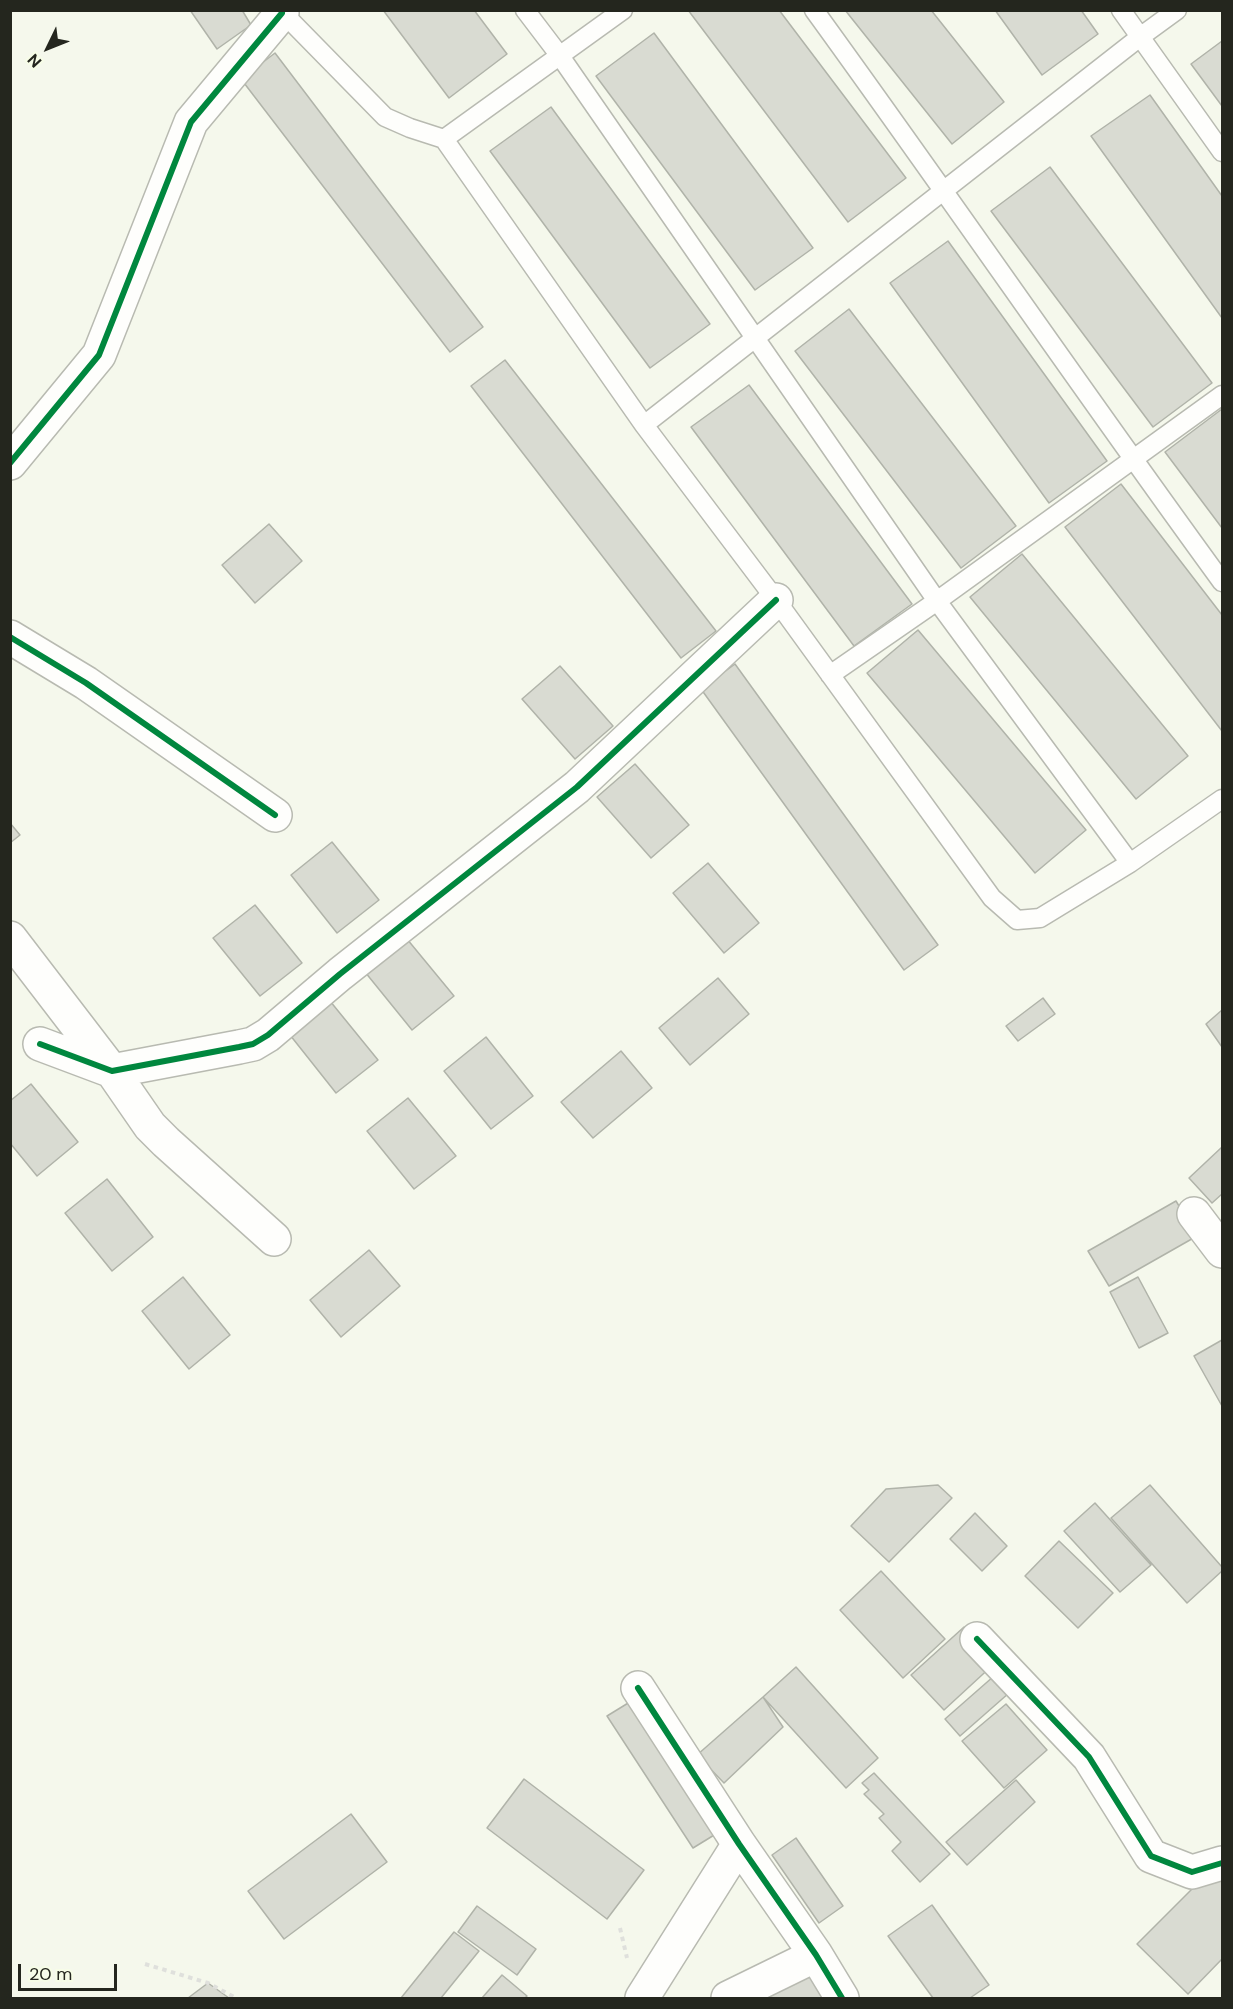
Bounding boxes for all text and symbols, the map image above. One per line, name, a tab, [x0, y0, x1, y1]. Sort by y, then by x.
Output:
north arrow	[18, 18, 78, 78]
text: N	[23, 49, 46, 72]
scale bar	[21, 1952, 120, 1990]
text: 20 m	[29, 1962, 72, 1986]

